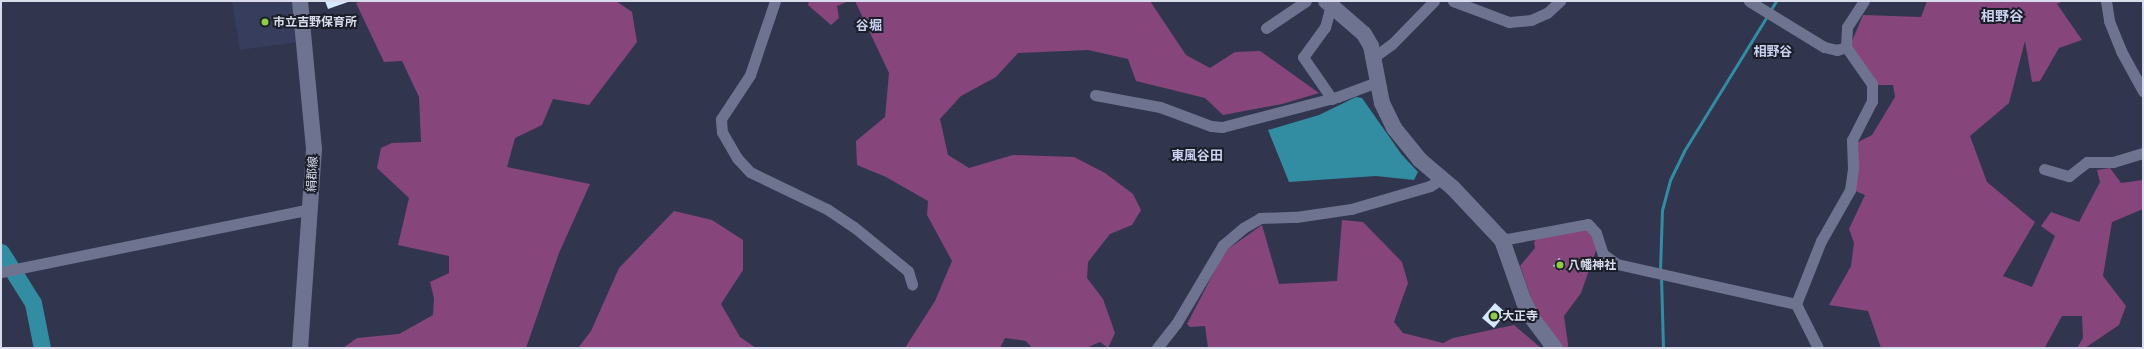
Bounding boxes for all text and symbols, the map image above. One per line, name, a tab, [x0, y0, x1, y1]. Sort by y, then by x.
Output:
district label: 相野谷	[1981, 8, 2023, 24]
place label: 市立吉野保育所	[273, 15, 357, 29]
marker: 市立吉野保育所	[260, 17, 270, 27]
district label: 谷堀	[856, 17, 882, 33]
district label: 相野谷	[1754, 43, 1792, 59]
district label: 東風谷田	[1171, 147, 1223, 163]
street label: 絹郡線	[304, 156, 320, 192]
place label: 八幡神社	[1568, 258, 1616, 272]
marker: 八幡神社	[1555, 260, 1565, 270]
place label: 大正寺	[1502, 309, 1538, 323]
marker: 大正寺	[1489, 311, 1499, 321]

